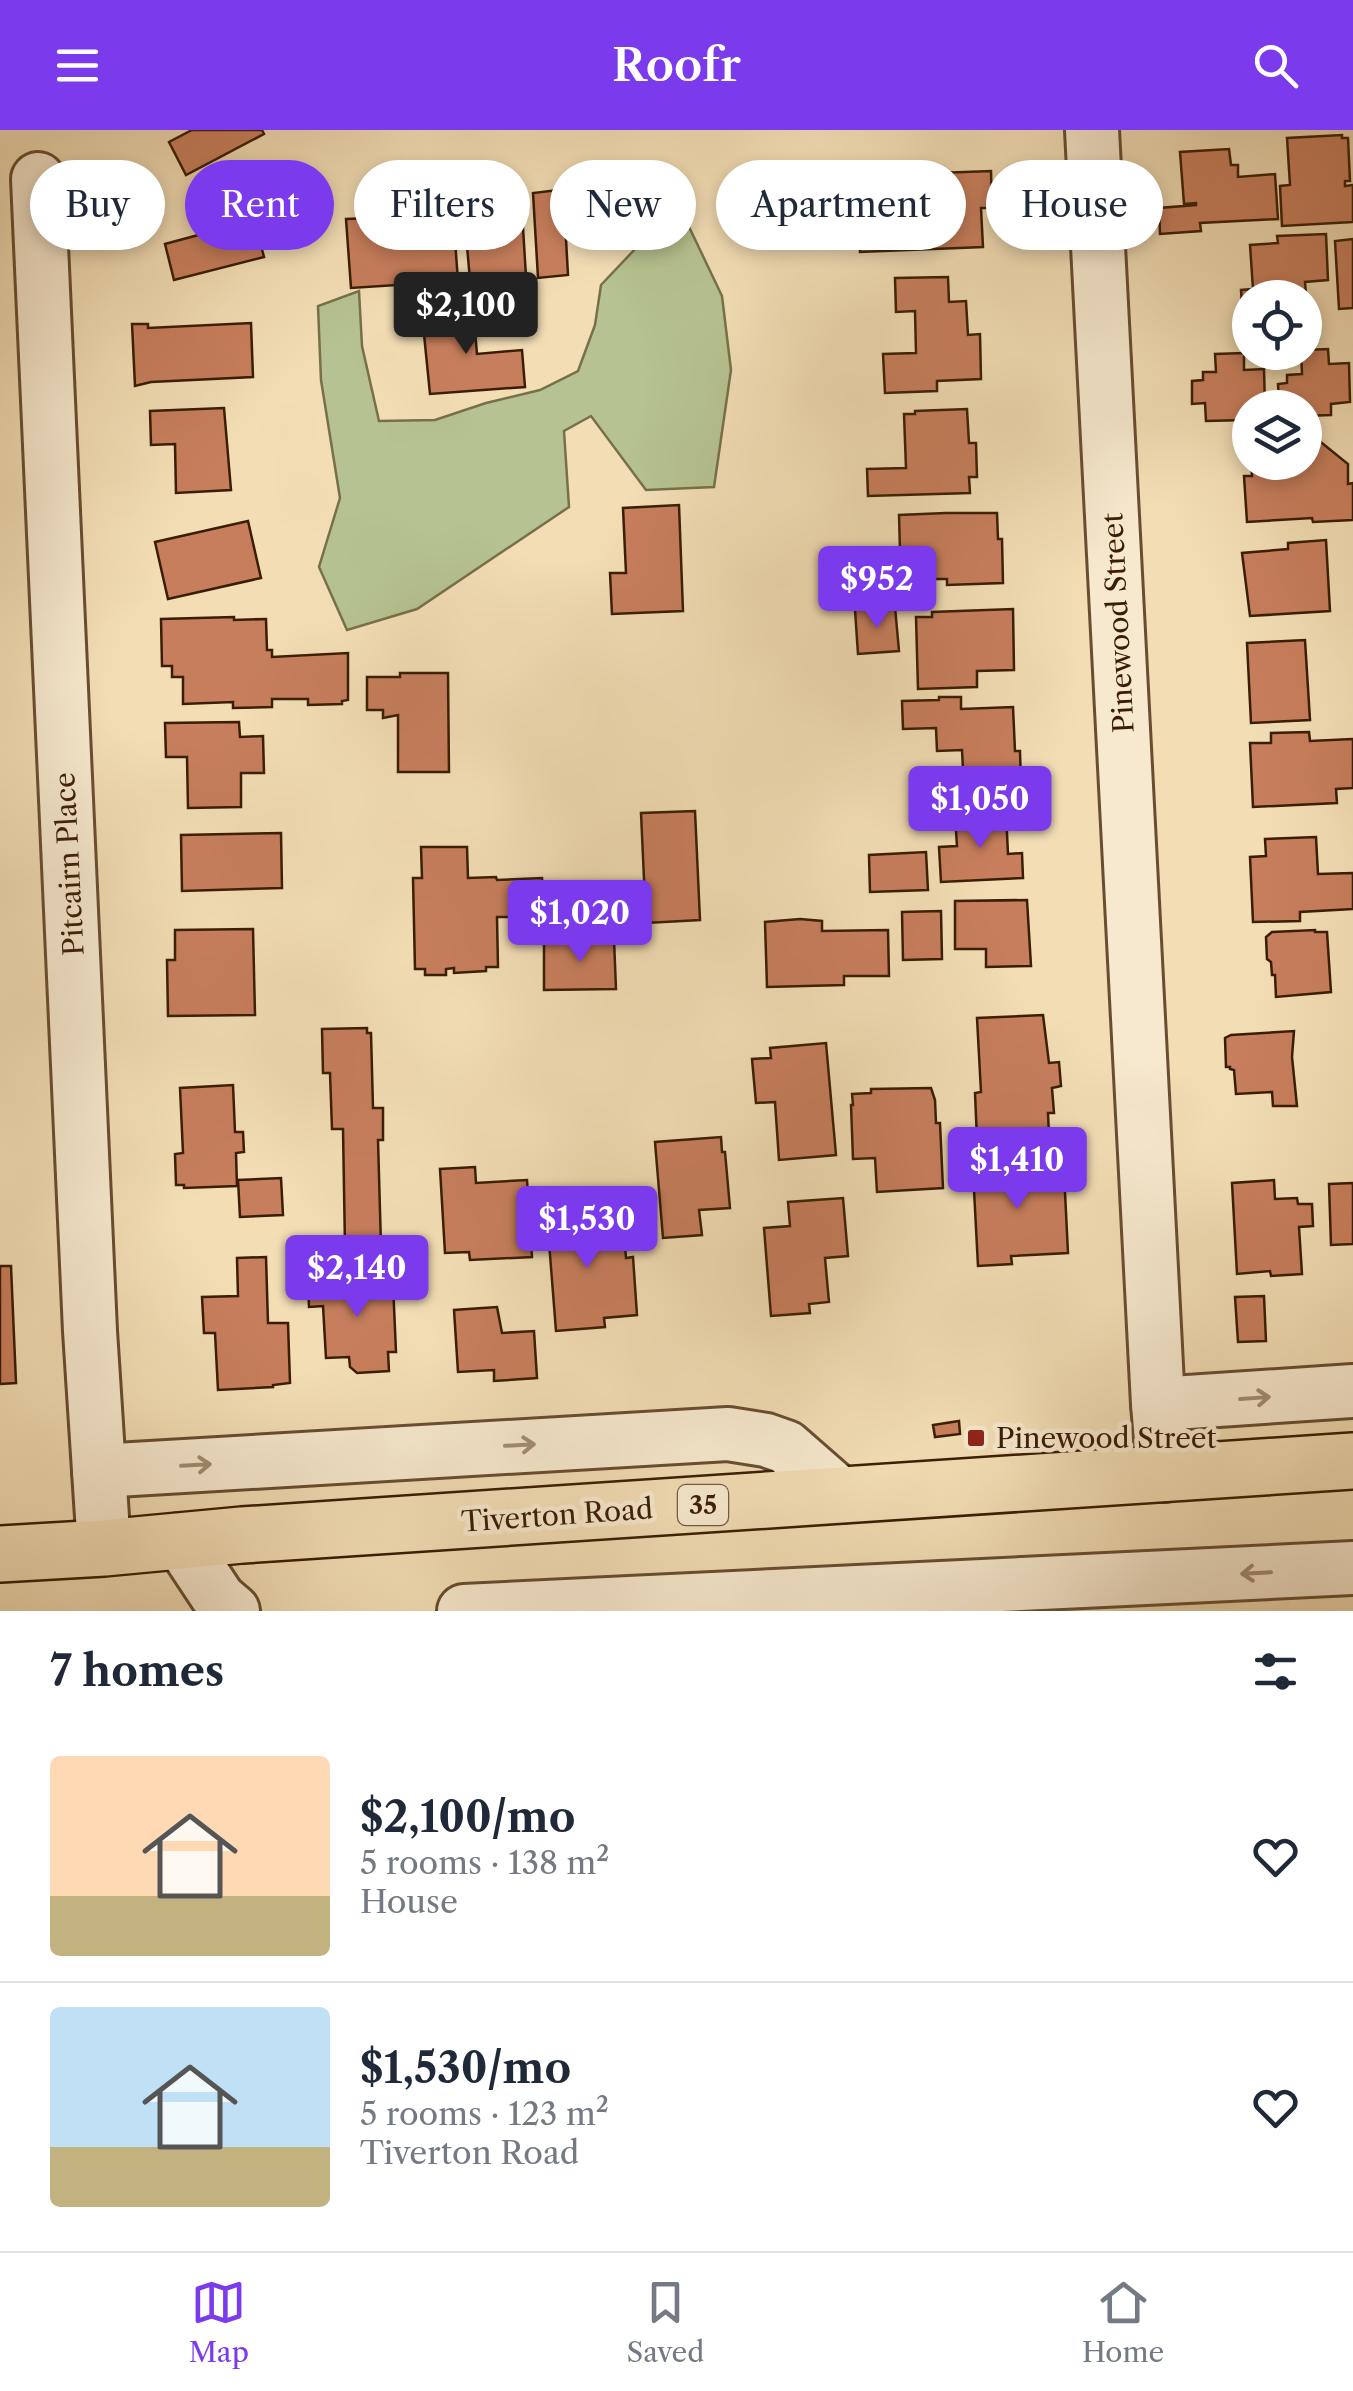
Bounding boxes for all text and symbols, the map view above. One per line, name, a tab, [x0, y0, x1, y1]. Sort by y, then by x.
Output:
text: Roofr	[612, 37, 741, 93]
icon: menu	[50, 38, 105, 93]
icon: search	[1248, 38, 1303, 93]
chip: Buy	[30, 160, 165, 250]
chip: Rent	[185, 160, 334, 250]
chip: Filters	[354, 160, 530, 250]
chip: New	[550, 160, 696, 250]
chip: Apartment	[716, 160, 966, 250]
chip: House	[986, 160, 1163, 250]
pin: $2,100	[385, 272, 547, 357]
map controls	[1232, 280, 1322, 480]
button: locate	[1232, 280, 1322, 370]
text: $2,100	[416, 285, 516, 324]
button: layers	[1232, 390, 1322, 480]
street label: Pinewood Street	[1095, 512, 1141, 734]
pin: $952	[818, 546, 936, 631]
text: $952	[840, 559, 914, 598]
pin: $1,050	[899, 766, 1061, 851]
street label: Pitcairn Place	[47, 771, 91, 957]
text: $1,050	[930, 779, 1030, 818]
pin: $1,020	[499, 880, 661, 965]
text: $1,020	[530, 893, 630, 932]
pin: $1,410	[936, 1127, 1098, 1212]
text: $1,410	[970, 1140, 1064, 1179]
pin: $1,530	[506, 1186, 668, 1271]
text: $1,530	[538, 1199, 636, 1238]
pin: $2,140	[276, 1235, 438, 1320]
text: $2,140	[307, 1248, 407, 1287]
one-way arrow	[1239, 1388, 1271, 1407]
place label: Pinewood Street	[996, 1421, 1217, 1455]
marker: Pinewood Street	[965, 1427, 987, 1449]
one-way arrow	[504, 1435, 536, 1454]
one-way arrow	[180, 1455, 212, 1474]
road number: 35	[678, 1485, 728, 1525]
street label: Tiverton Road	[460, 1491, 654, 1539]
one-way arrow	[1240, 1564, 1272, 1583]
icon: filters	[1248, 1644, 1303, 1699]
text: 7 homes	[50, 1645, 224, 1697]
text: $2,100/mo	[360, 1791, 575, 1843]
icon: home	[130, 1796, 250, 1916]
icon: heart	[1248, 1829, 1303, 1884]
text: 5 rooms · 138 m²	[360, 1843, 609, 1882]
text: House	[360, 1882, 458, 1921]
text: $1,530/mo	[360, 2042, 571, 2094]
icon: home	[130, 2047, 250, 2167]
icon: heart	[1248, 2080, 1303, 2135]
text: 5 rooms · 123 m²	[360, 2094, 609, 2133]
text: Tiverton Road	[360, 2133, 579, 2172]
tab: Map	[189, 2275, 249, 2369]
tab: Saved	[627, 2275, 704, 2369]
tab: Home	[1082, 2275, 1164, 2369]

